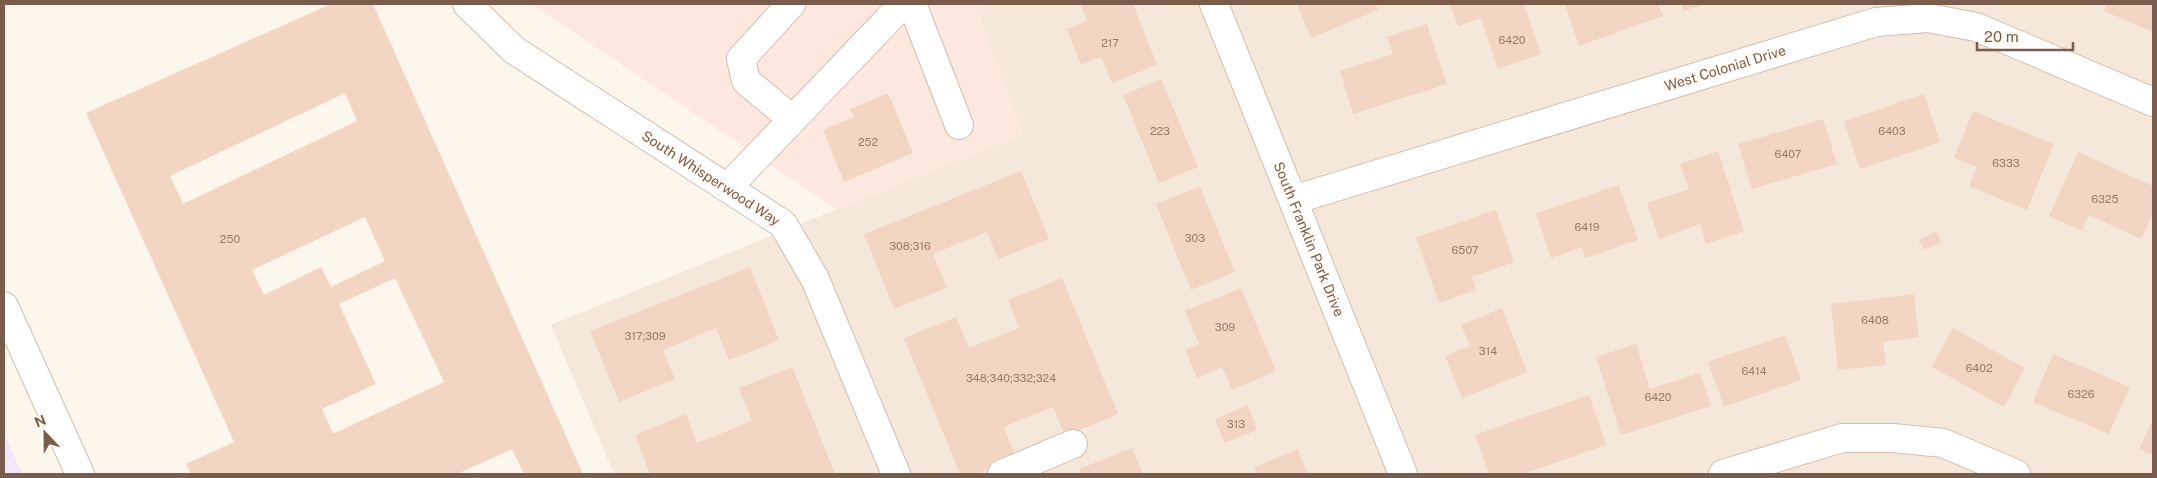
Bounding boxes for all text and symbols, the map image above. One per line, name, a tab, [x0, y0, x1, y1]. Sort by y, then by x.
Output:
scale bar	[1977, 20, 2073, 52]
text: 20 m	[1984, 28, 2019, 45]
house number: 6420	[1498, 34, 1526, 46]
house number: 217	[1101, 37, 1119, 49]
street label: West Colonial Drive	[1662, 42, 1788, 94]
house number: 223	[1150, 125, 1170, 137]
house number: 6403	[1878, 125, 1906, 137]
street label: South Whisperwood Way	[639, 127, 784, 229]
house number: 252	[858, 136, 879, 148]
house number: 6407	[1775, 148, 1802, 160]
house number: 6333	[1992, 157, 2020, 169]
street label: South Franklin Park Drive	[1271, 159, 1347, 319]
house number: 6325	[2091, 193, 2119, 205]
house number: 6419	[1574, 221, 1600, 233]
house number: 303	[1185, 232, 1205, 244]
house number: 250	[220, 233, 240, 245]
house number: 308;316	[889, 240, 931, 252]
house number: 6507	[1451, 244, 1479, 256]
house number: 6408	[1861, 314, 1889, 326]
house number: 309	[1215, 321, 1235, 333]
house number: 317;309	[624, 330, 666, 342]
house number: 314	[1479, 345, 1497, 357]
house number: 6402	[1965, 362, 1993, 374]
house number: 6414	[1741, 365, 1767, 377]
house number: 348;340;332;324	[966, 372, 1056, 384]
house number: 6326	[2067, 388, 2095, 400]
house number: 6420	[1644, 391, 1672, 403]
north arrow	[20, 408, 70, 458]
text: N	[32, 411, 48, 430]
house number: 313	[1227, 418, 1245, 430]

